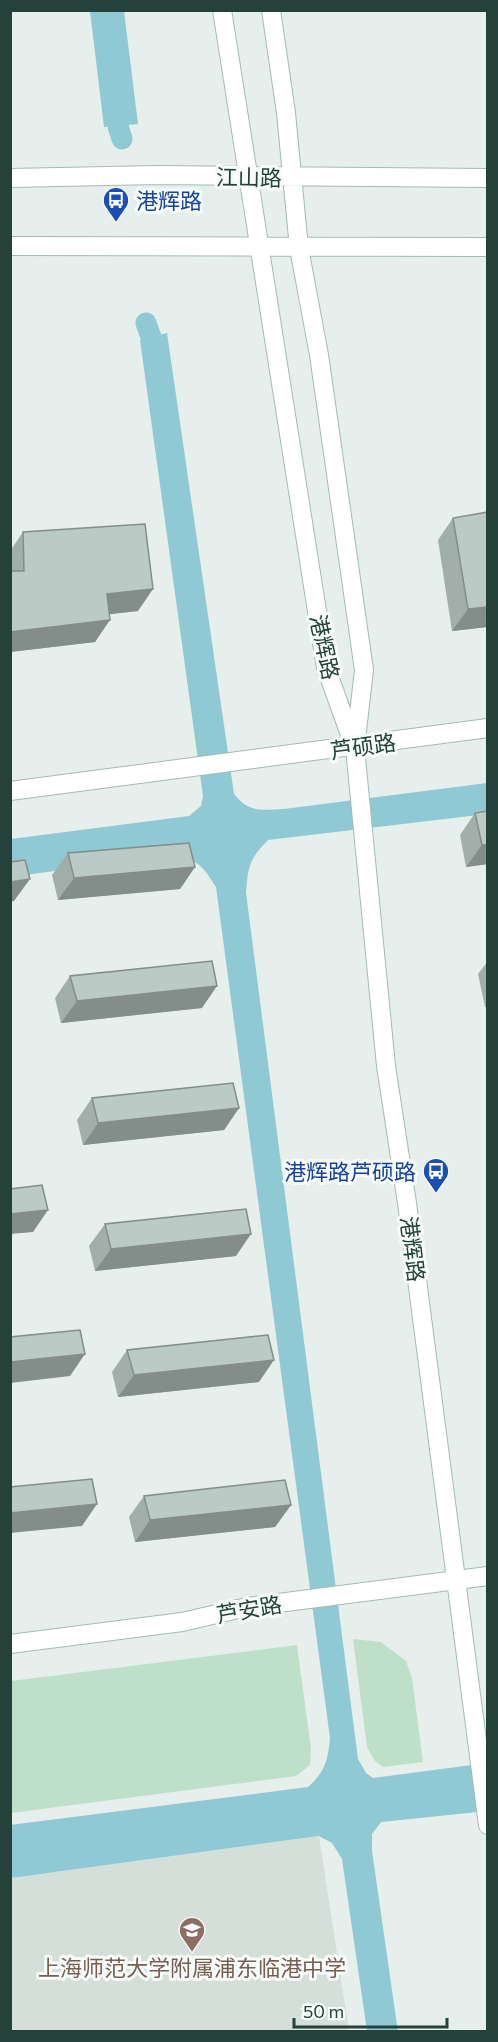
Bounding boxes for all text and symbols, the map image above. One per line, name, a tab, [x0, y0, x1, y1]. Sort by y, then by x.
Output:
street label: 江山路	[216, 163, 282, 191]
bus stop icon: 港辉路	[101, 185, 131, 223]
place label: 港辉路	[136, 187, 202, 214]
street label: 港辉路	[305, 612, 345, 682]
street label: 芦硕路	[328, 728, 398, 764]
bus stop icon: 港辉路芦硕路	[421, 1156, 451, 1194]
place label: 港辉路芦硕路	[284, 1158, 416, 1185]
street label: 港辉路	[396, 1215, 430, 1283]
street label: 芦安路	[214, 1590, 284, 1628]
school or university icon: 上海师范大学附属浦东临港中学	[177, 1915, 207, 1953]
place label: 上海师范大学附属浦东临港中学	[38, 1954, 346, 1981]
scale bar	[294, 1991, 447, 2029]
text: 50 m	[303, 2000, 344, 2022]

